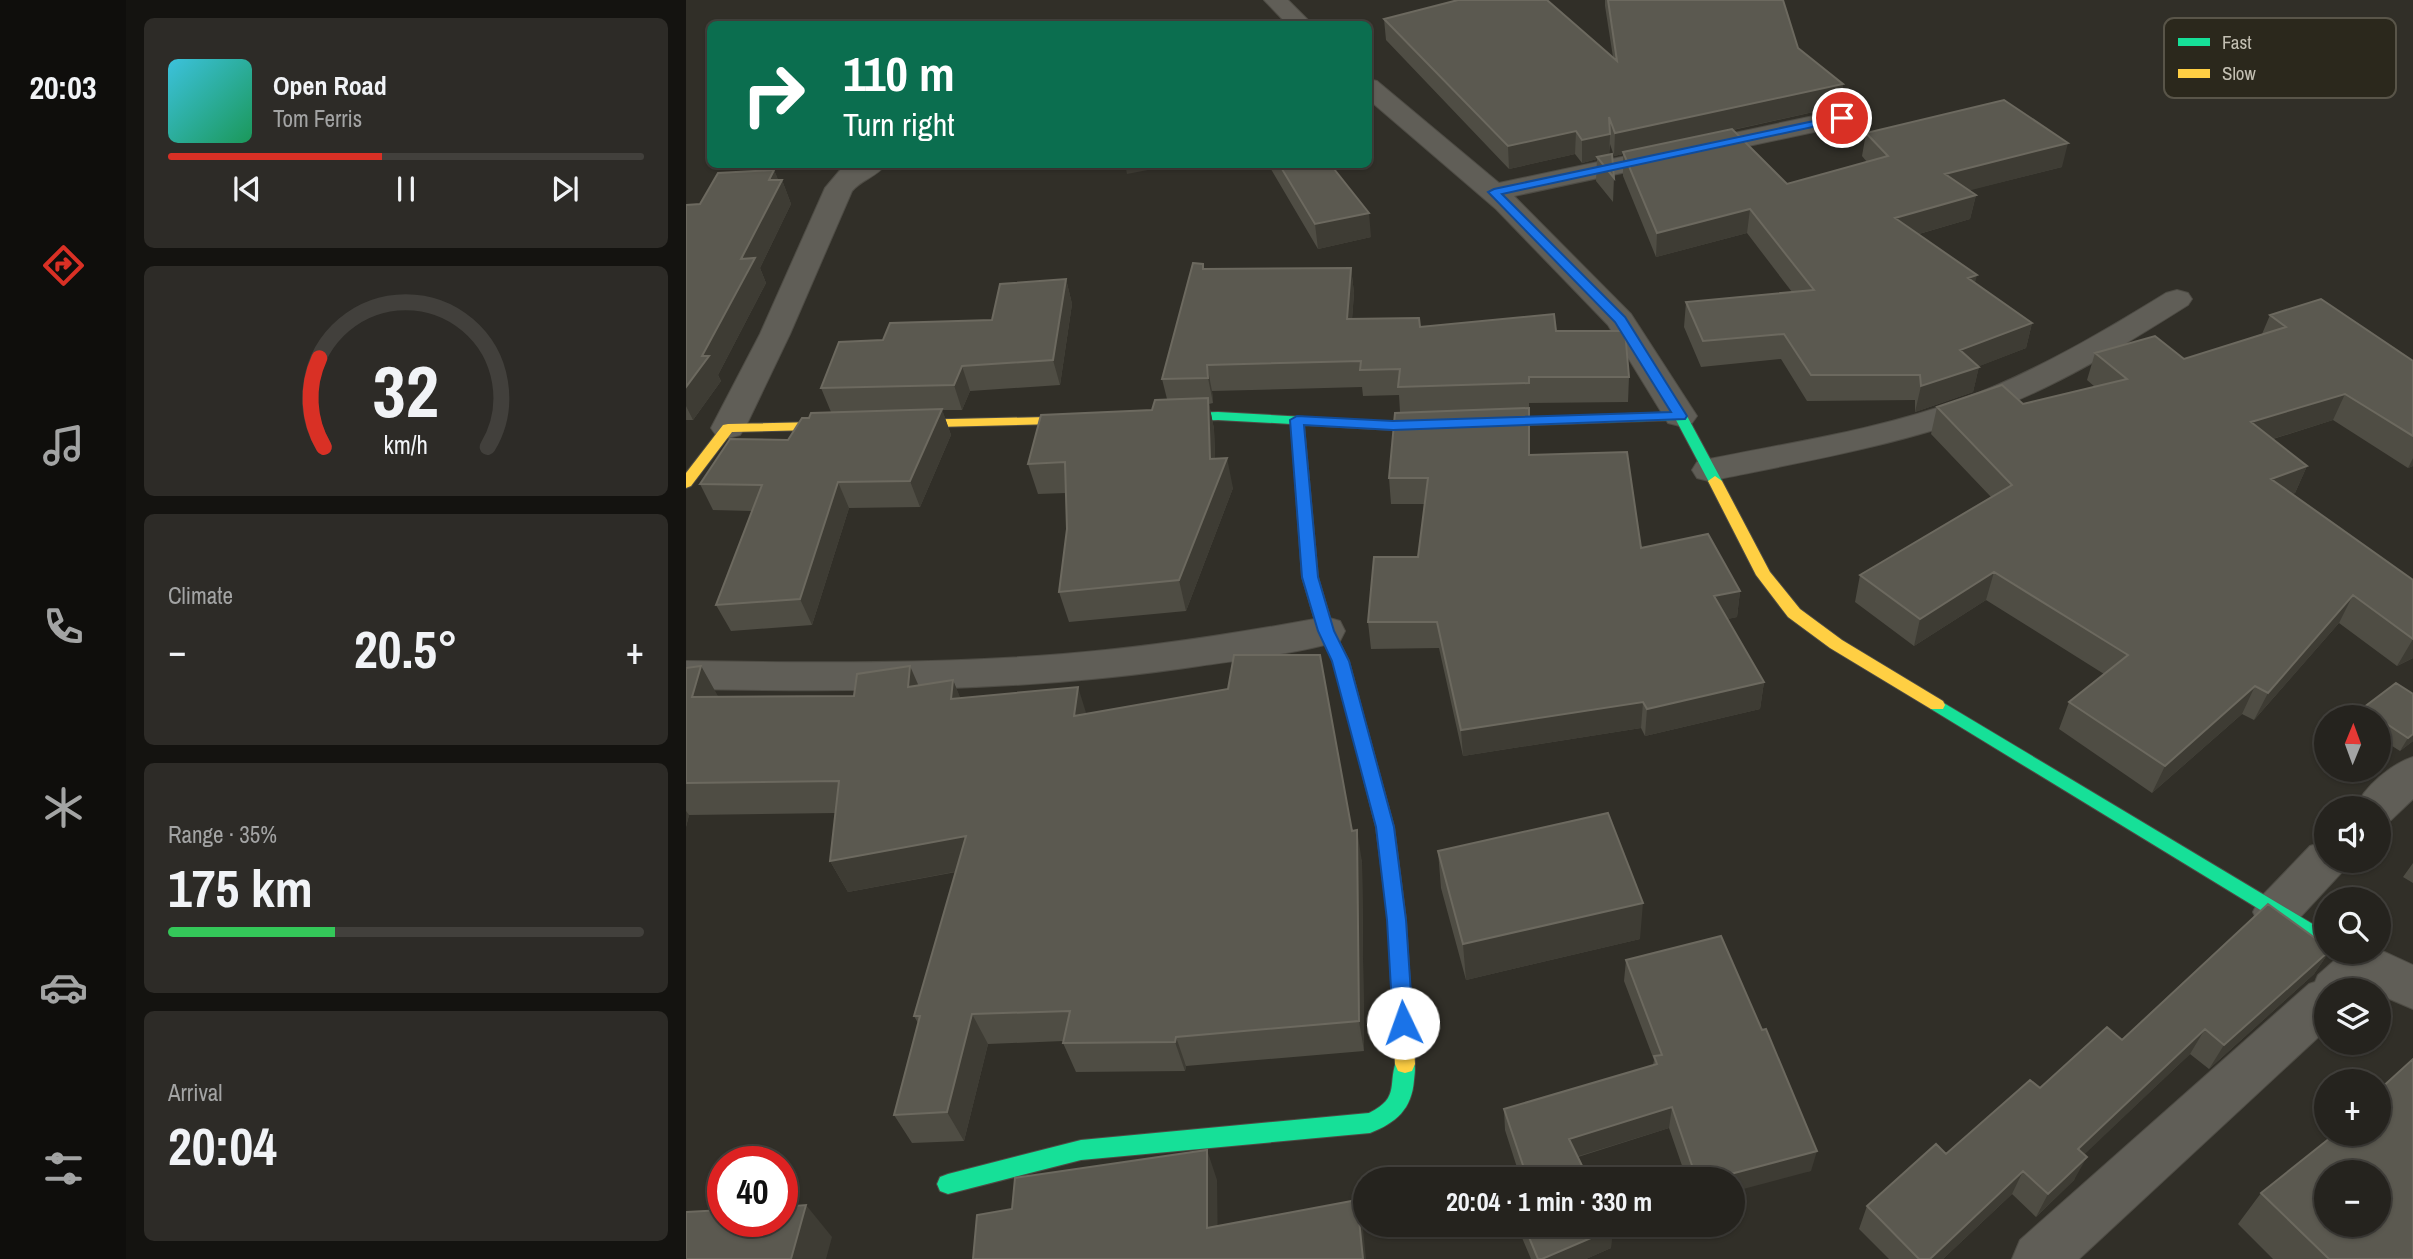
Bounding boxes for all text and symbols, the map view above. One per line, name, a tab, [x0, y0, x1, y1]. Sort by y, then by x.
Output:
legend	[2164, 18, 2396, 98]
text: Fast	[2222, 29, 2252, 55]
text: 110 m	[843, 40, 955, 106]
icon: right	[728, 49, 819, 140]
text: Slow	[2222, 60, 2257, 86]
text: 20:03	[29, 66, 97, 109]
text: Open Road	[273, 68, 387, 103]
pin	[1812, 88, 1872, 148]
icon: arrive	[1823, 99, 1861, 137]
text: Tom Ferris	[273, 103, 362, 134]
text: Turn right	[843, 103, 955, 146]
icon: previous	[228, 170, 266, 208]
icon: pause	[387, 170, 425, 208]
icon: next	[546, 170, 584, 208]
icon: directions	[39, 241, 88, 290]
text: 32	[373, 343, 439, 441]
icon: music	[39, 421, 88, 470]
text: km/h	[384, 428, 428, 462]
text: Climate	[168, 580, 233, 611]
icon: phone	[39, 602, 88, 651]
text: 20.5°	[354, 614, 458, 684]
text: −	[168, 625, 186, 676]
text: +	[626, 625, 644, 676]
north arrow	[2314, 705, 2390, 782]
map controls	[2314, 705, 2391, 1237]
icon: climate	[39, 783, 88, 832]
button: sound	[2314, 796, 2391, 873]
text: Range · 35%	[168, 819, 277, 850]
text: 175 km	[168, 853, 313, 923]
button: search	[2314, 887, 2391, 964]
icon: car	[39, 963, 88, 1012]
button: layers	[2314, 978, 2391, 1055]
position arrow	[1366, 986, 1440, 1060]
button: +	[2314, 1069, 2391, 1146]
text: Arrival	[168, 1077, 223, 1108]
text: 20:04	[168, 1111, 277, 1181]
icon: filters	[39, 1144, 88, 1193]
speed limit sign: 40	[707, 1146, 798, 1237]
button: −	[2314, 1160, 2391, 1237]
text: 20:04 · 1 min · 330 m	[1446, 1184, 1652, 1219]

